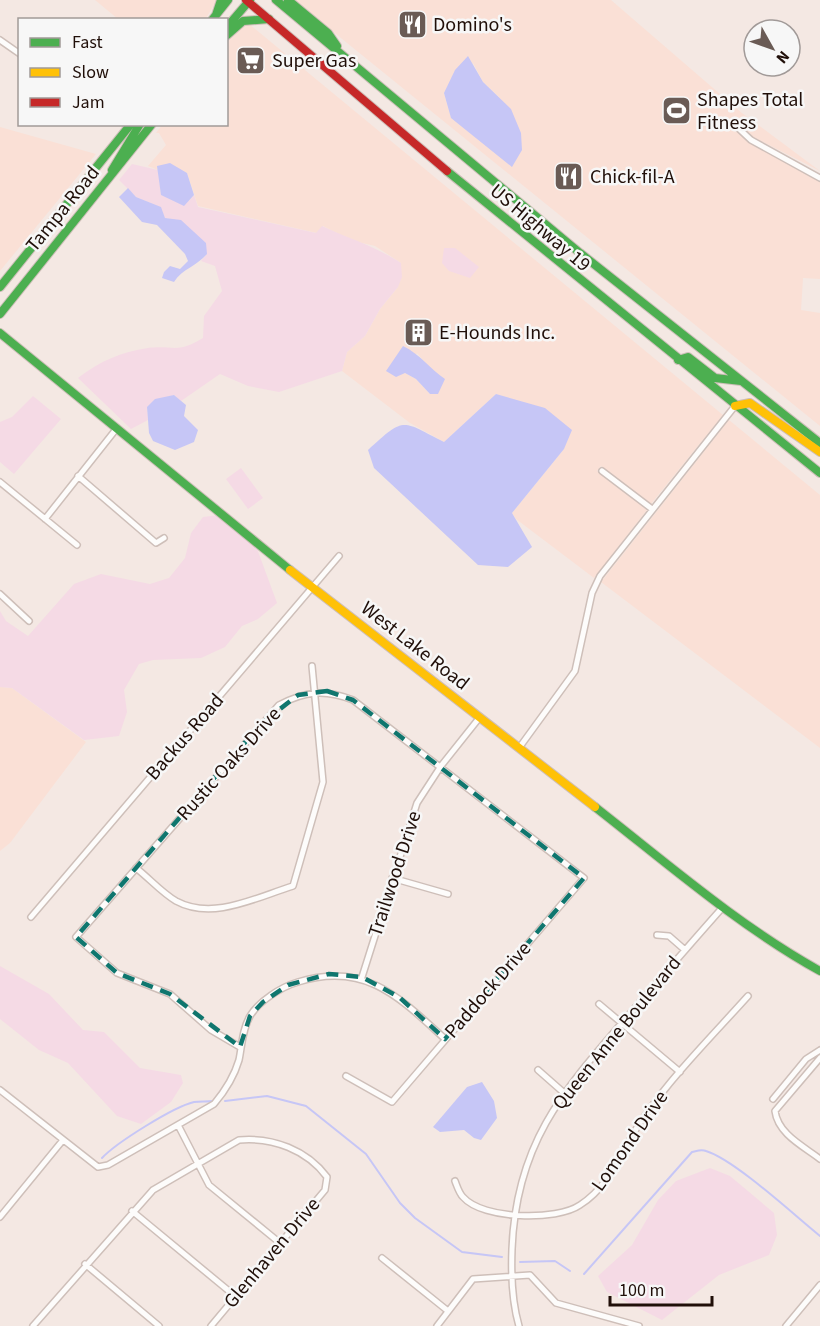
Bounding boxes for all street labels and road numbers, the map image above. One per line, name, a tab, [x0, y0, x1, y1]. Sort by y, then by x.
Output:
street label: Tampa Road	[19, 160, 107, 258]
street label: US Highway 19	[484, 177, 596, 279]
street label: West Lake Road	[355, 595, 475, 697]
street label: Backus Road	[139, 688, 231, 786]
street label: Rustic Oaks Drive	[170, 701, 288, 827]
street label: Trailwood Drive	[361, 807, 429, 941]
street label: Paddock Drive	[438, 935, 538, 1044]
street label: Queen Anne Boulevard	[546, 950, 688, 1116]
street label: Lomond Drive	[585, 1085, 675, 1197]
street label: Glenhaven Drive	[217, 1192, 327, 1314]

